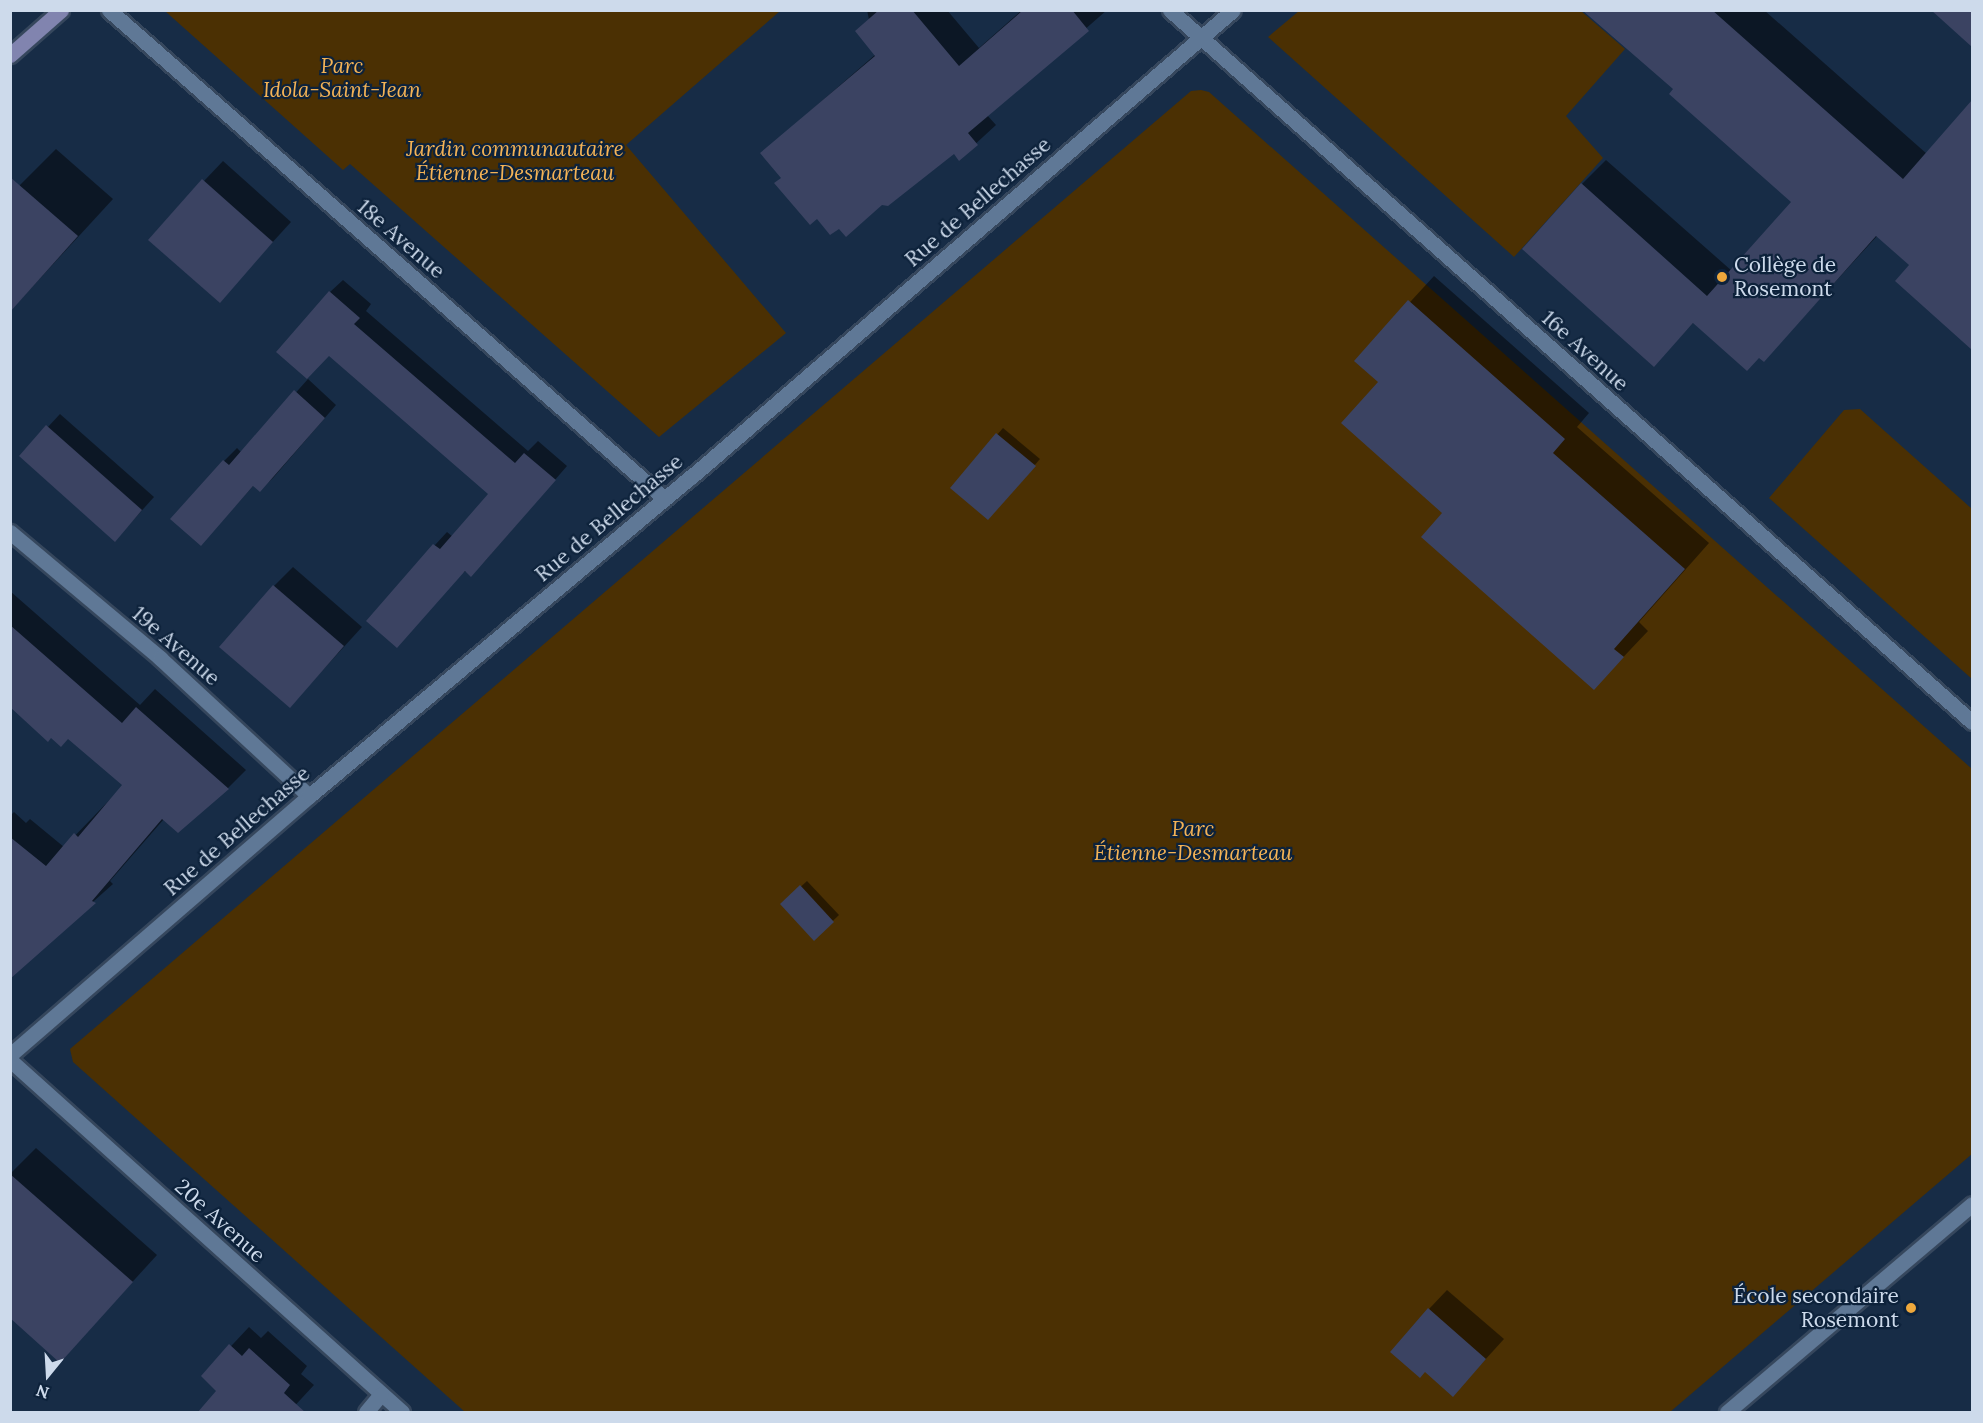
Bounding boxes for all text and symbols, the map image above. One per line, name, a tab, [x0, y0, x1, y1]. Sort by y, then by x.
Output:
park label: Parc Idola-Saint-Jean	[263, 53, 421, 103]
street label: Rue de Bellechasse	[900, 132, 1056, 272]
park label: Jardin communautaire Étienne-Desmarteau	[406, 136, 624, 186]
street label: 18e Avenue	[352, 194, 450, 284]
place label: Collège de Rosemont	[1734, 252, 1836, 302]
marker: Collège de Rosemont	[1715, 270, 1729, 284]
street label: 16e Avenue	[1536, 306, 1634, 396]
street label: Rue de Bellechasse	[530, 449, 688, 587]
street label: 19e Avenue	[127, 601, 225, 691]
street label: Rue de Bellechasse	[159, 761, 315, 901]
park label: Parc Étienne-Desmarteau	[1094, 816, 1292, 866]
street label: 20e Avenue	[170, 1174, 270, 1268]
place label: École secondaire Rosemont	[1733, 1283, 1899, 1333]
marker: École secondaire Rosemont	[1904, 1301, 1918, 1315]
north arrow	[18, 1345, 78, 1405]
text: N	[33, 1381, 51, 1404]

